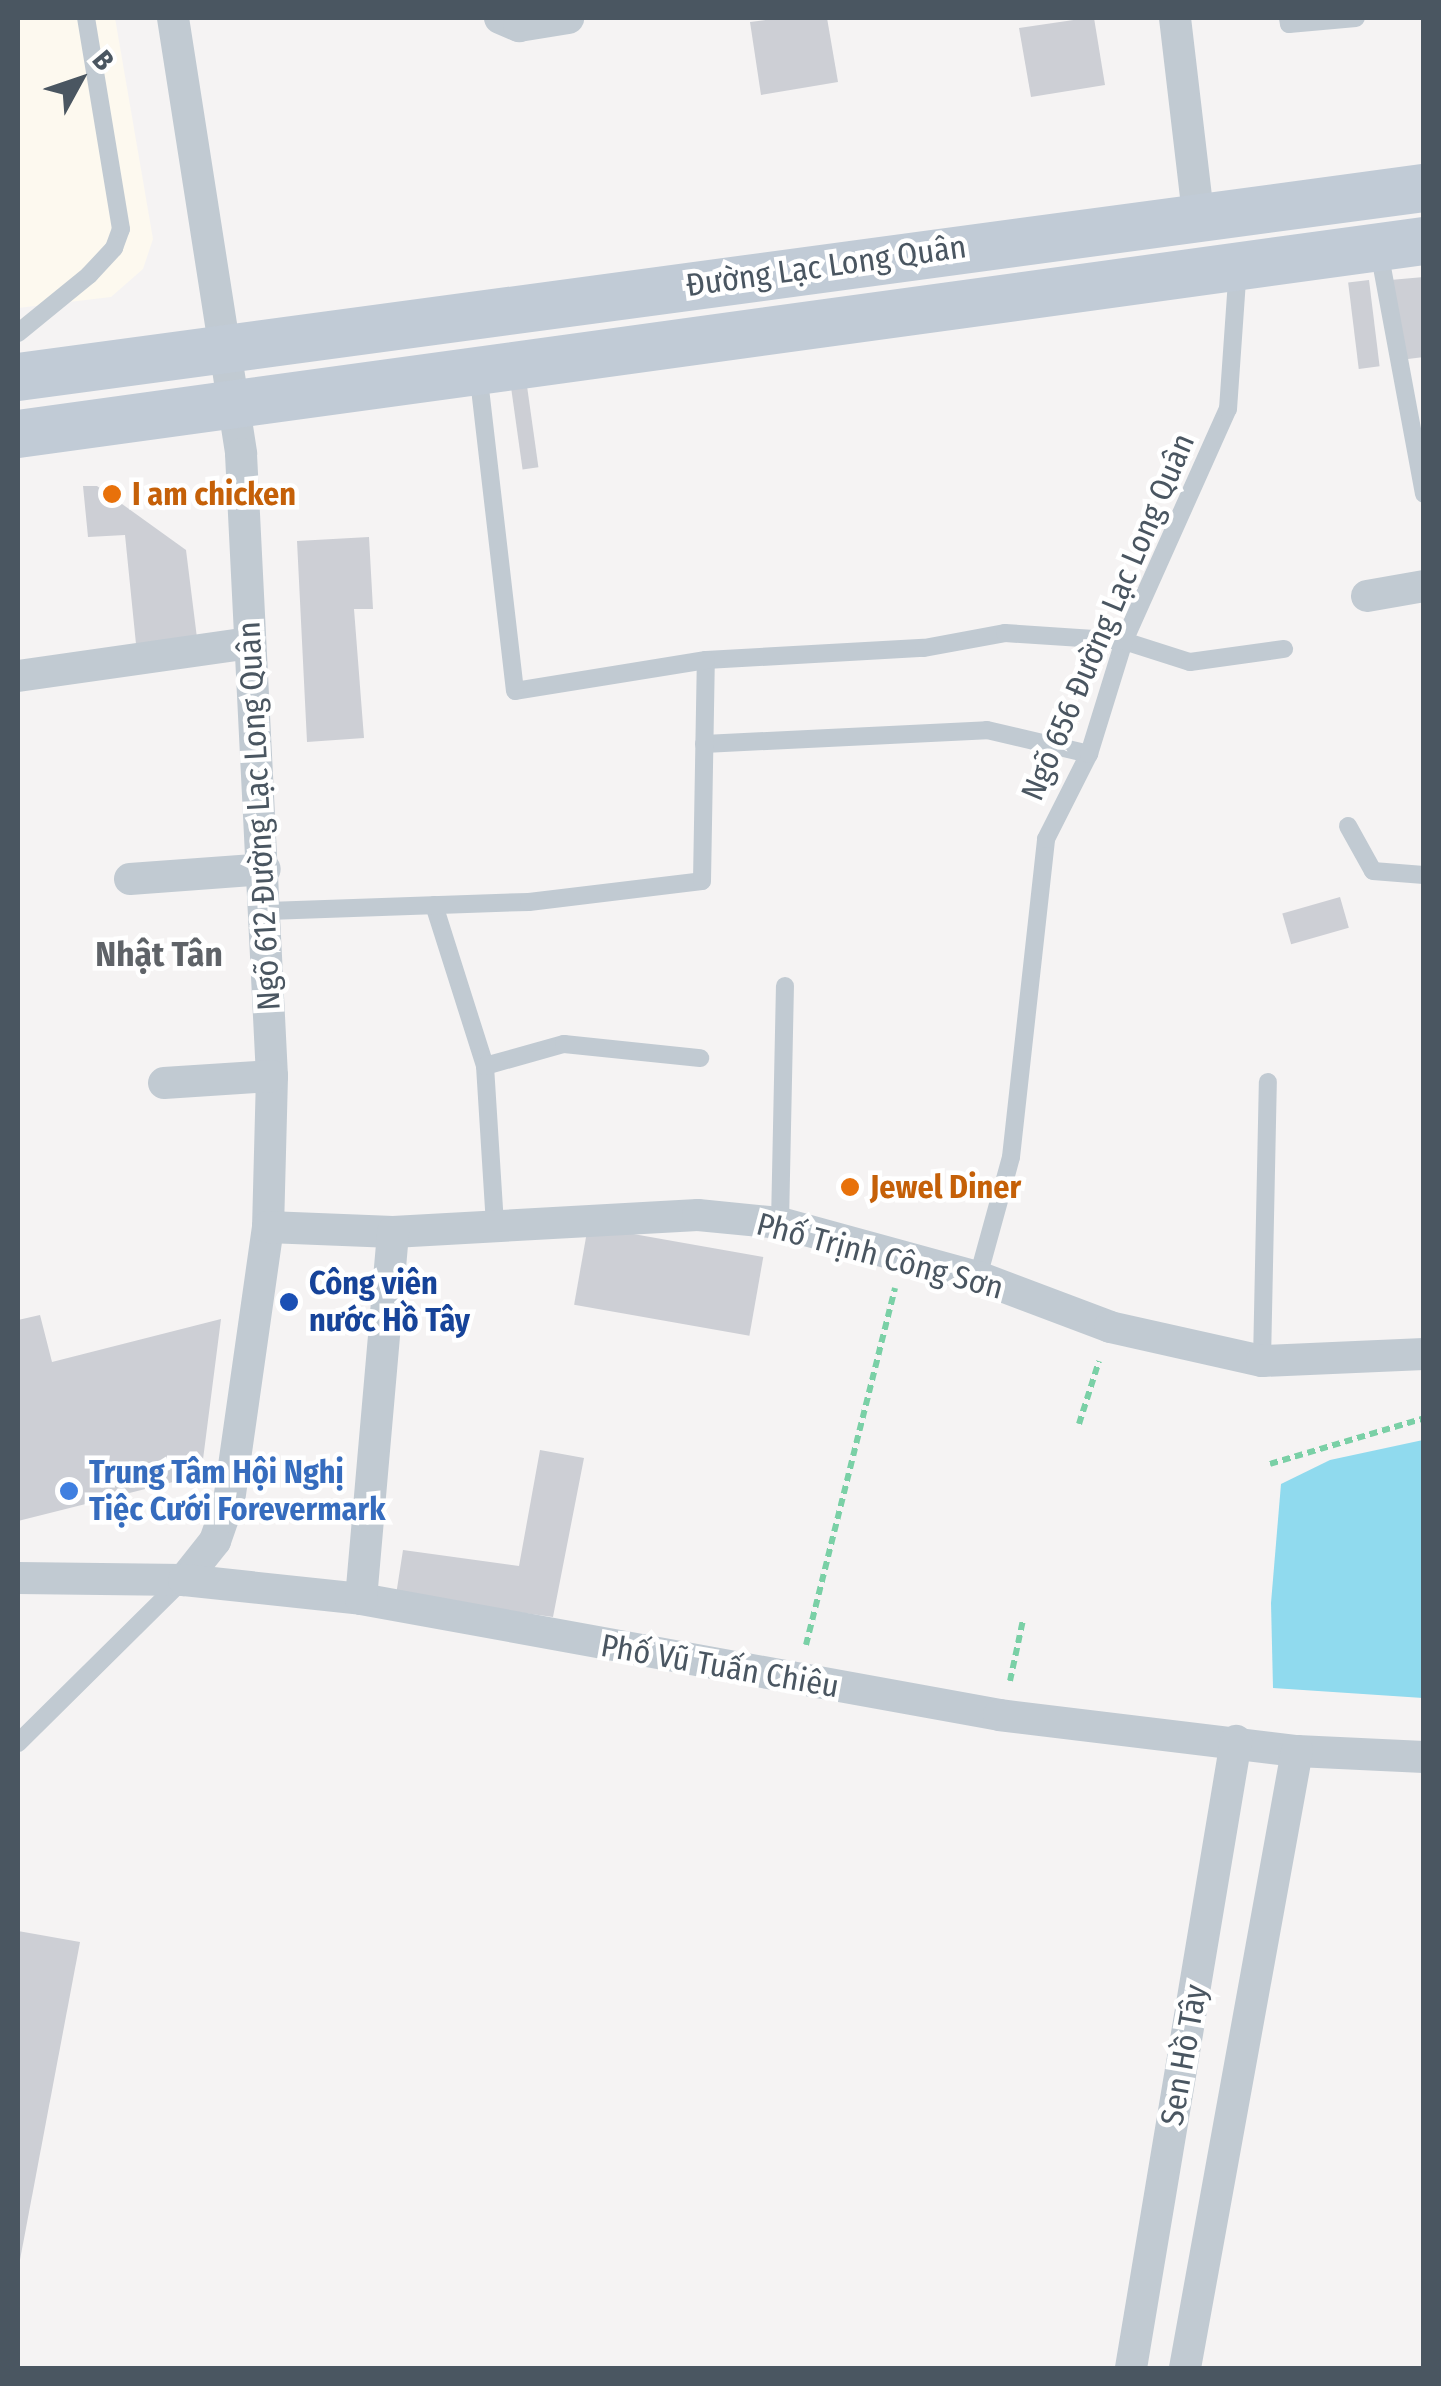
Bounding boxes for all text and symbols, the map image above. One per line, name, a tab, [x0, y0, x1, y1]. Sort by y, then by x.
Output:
north arrow	[30, 30, 130, 130]
text: B	[86, 44, 121, 77]
street label: Đường Lạc Long Quân	[683, 227, 969, 305]
street label: Ngõ 656 Đường Lạc Long Quân	[1013, 428, 1203, 806]
place label: I am chicken	[132, 475, 296, 513]
marker: I am chicken	[101, 483, 123, 505]
street label: Ngõ 612 Đường Lạc Long Quân	[230, 620, 288, 1012]
district label: Nhật Tân	[95, 933, 223, 975]
place label: Jewel Diner	[870, 1168, 1021, 1206]
marker: Jewel Diner	[839, 1176, 861, 1198]
street label: Phố Trịnh Công Sơn	[753, 1205, 1007, 1307]
place label: Công viên nước Hồ Tây	[309, 1265, 470, 1340]
marker: Công viên nước Hồ Tây	[278, 1291, 300, 1313]
place label: Trung Tâm Hội Nghị Tiệc Cưới Forevermark	[89, 1454, 386, 1529]
marker: Trung Tâm Hội Nghị Tiệc Cưới Forevermark	[58, 1480, 80, 1502]
street label: Phố Vũ Tuấn Chiêu	[598, 1626, 842, 1706]
street label: Sen Hồ Tây	[1153, 1982, 1215, 2128]

